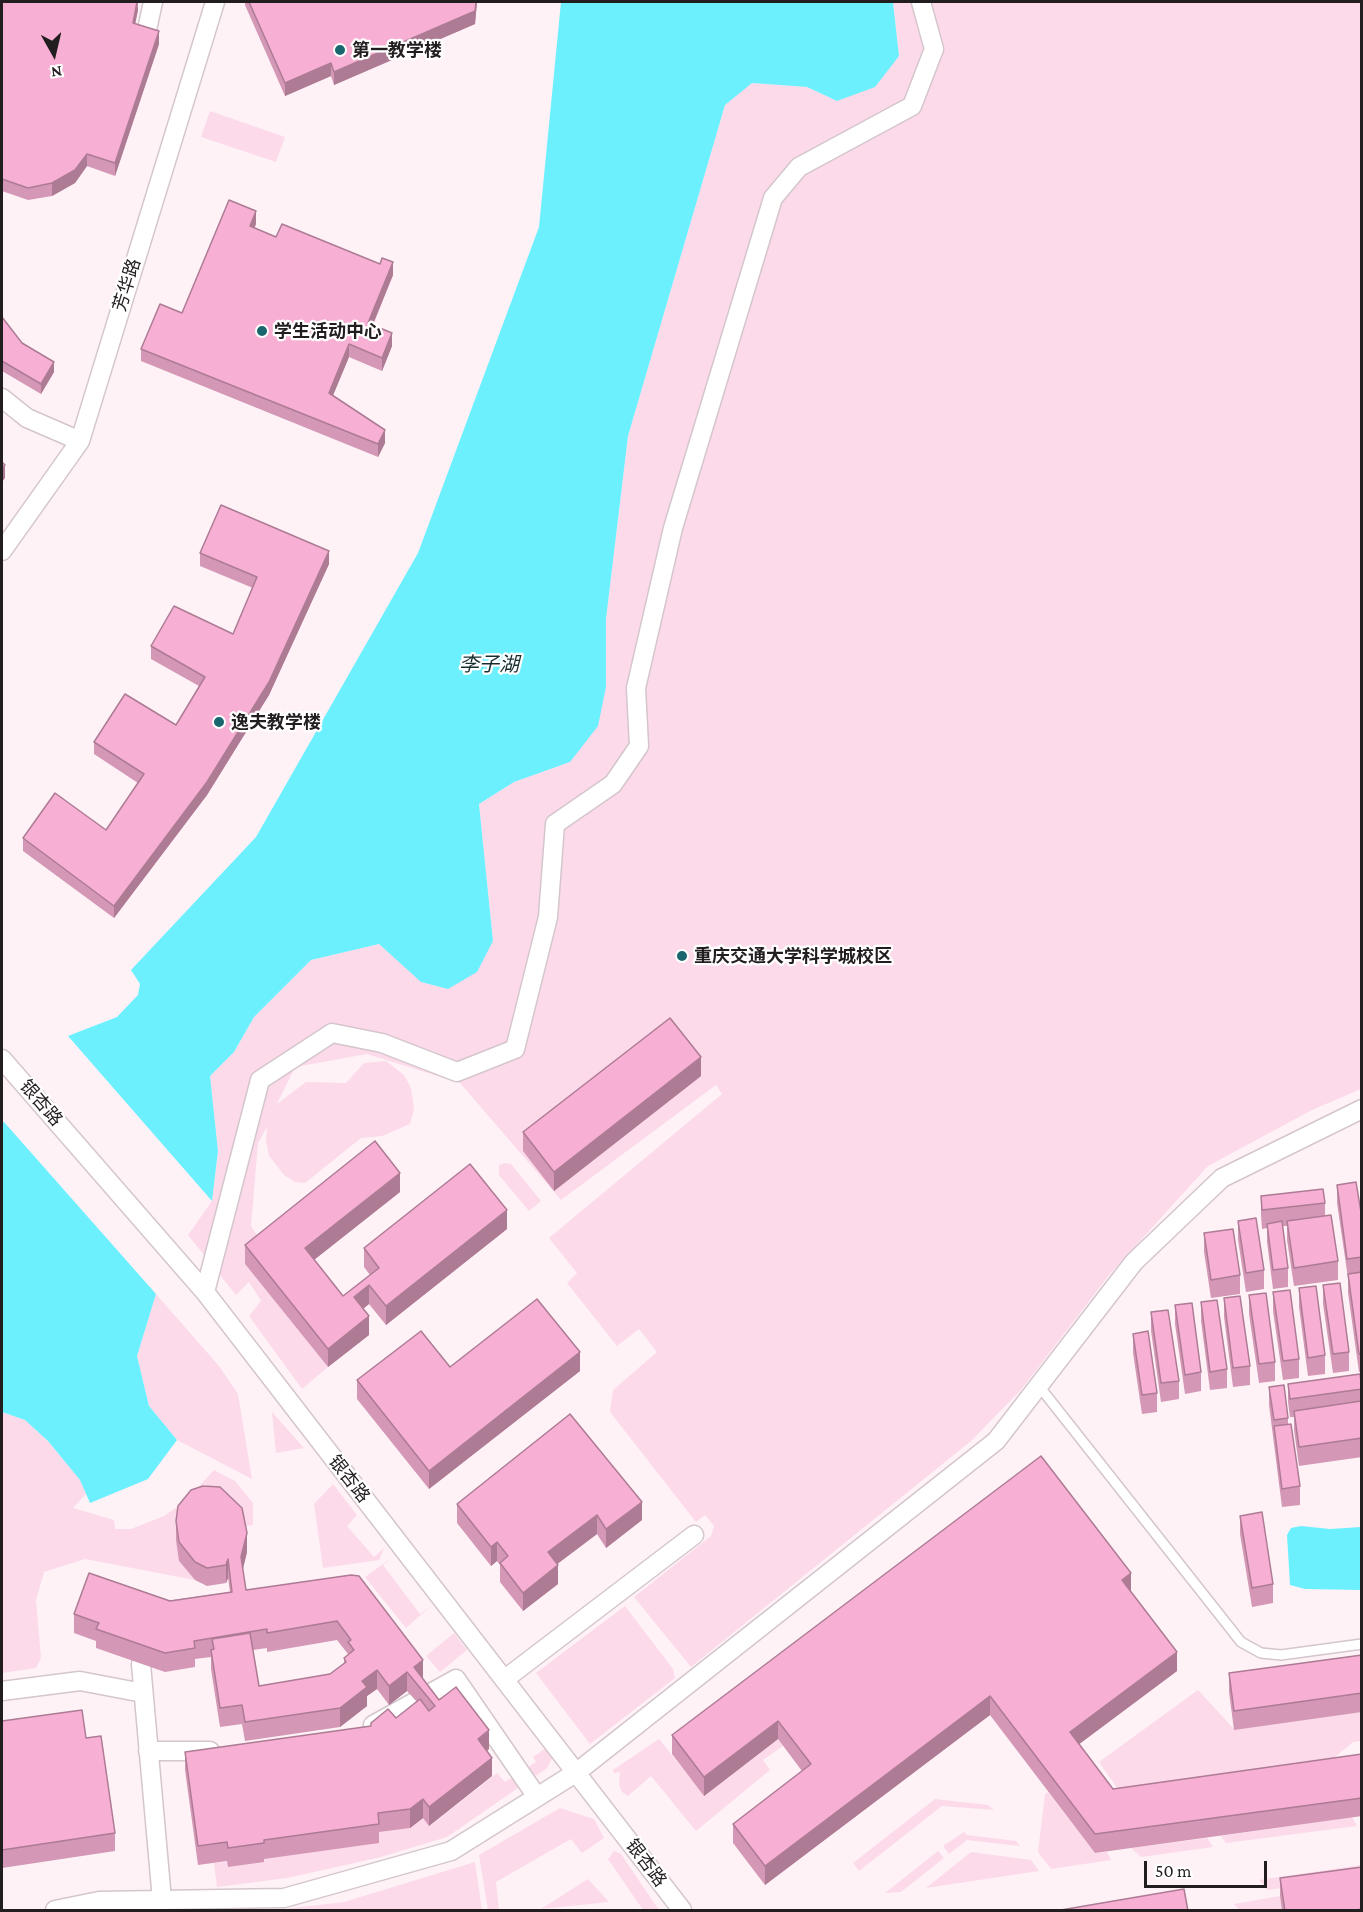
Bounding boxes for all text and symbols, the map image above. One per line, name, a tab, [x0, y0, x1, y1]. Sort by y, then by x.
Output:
north arrow	[24, 24, 84, 84]
place label: 第一教学楼	[352, 39, 442, 61]
marker: 第一教学楼	[333, 43, 347, 57]
text: N	[50, 63, 63, 81]
street label: 芳华路	[109, 256, 145, 314]
place label: 学生活动中心	[274, 320, 382, 342]
marker: 学生活动中心	[255, 324, 269, 338]
water label: 李子湖	[459, 653, 519, 677]
place label: 逸夫教学楼	[231, 711, 321, 733]
marker: 逸夫教学楼	[212, 715, 226, 729]
place label: 重庆交通大学科学城校区	[694, 945, 892, 967]
marker: 重庆交通大学科学城校区	[675, 949, 689, 963]
street label: 银杏路	[15, 1076, 67, 1130]
street label: 银杏路	[324, 1451, 374, 1507]
street label: 银杏路	[621, 1835, 671, 1891]
scale bar	[1147, 1849, 1270, 1887]
text: 50 m	[1155, 1861, 1192, 1881]

